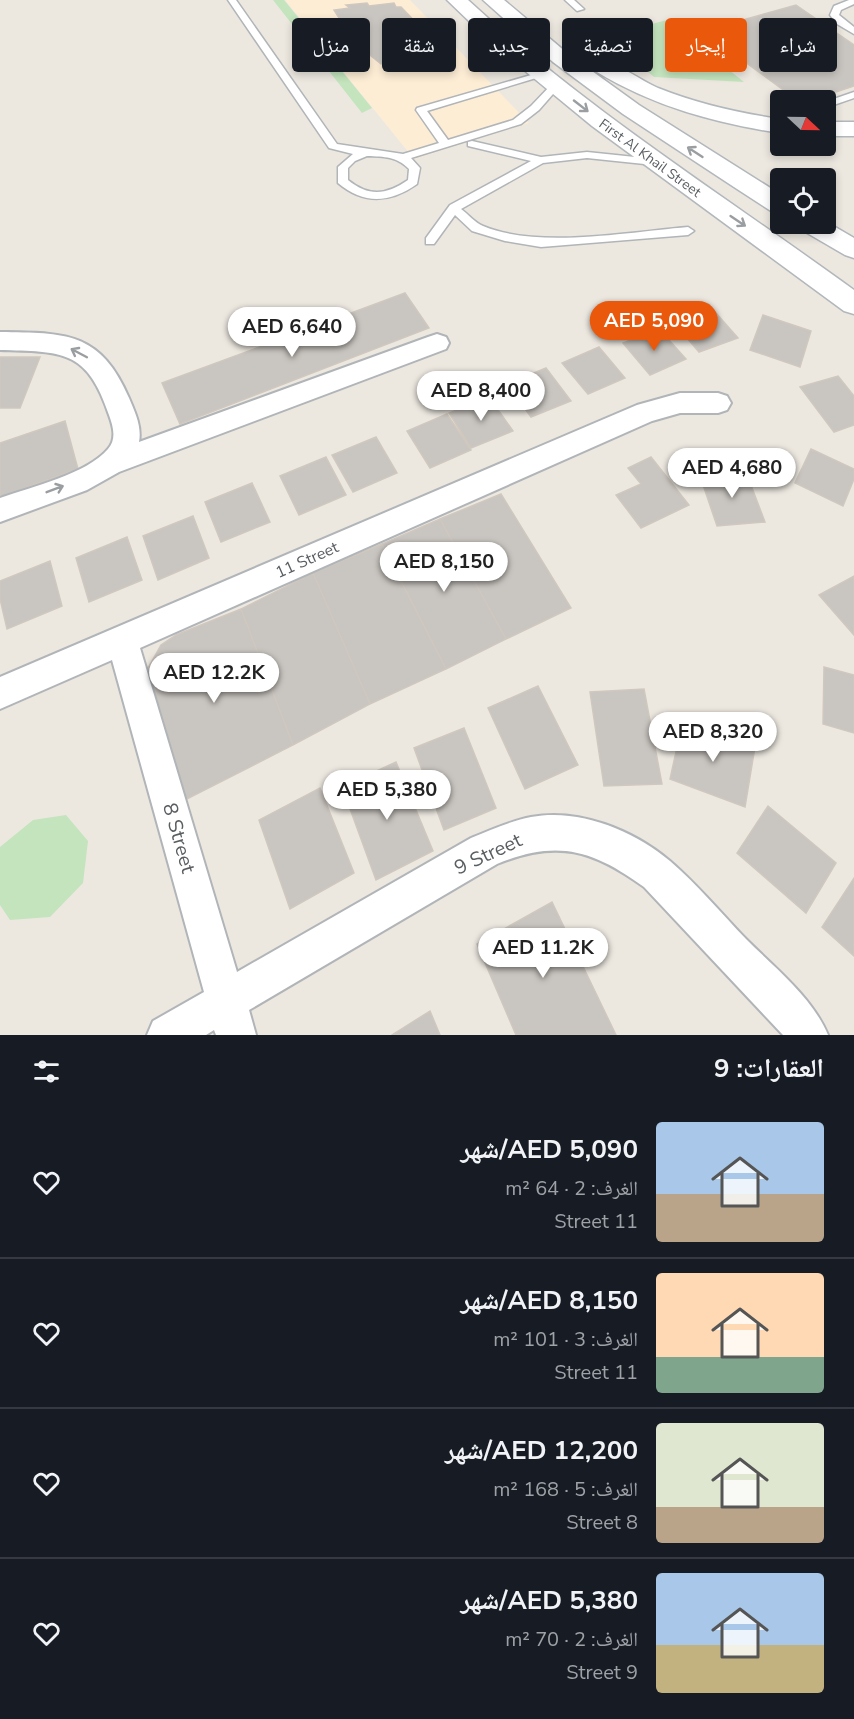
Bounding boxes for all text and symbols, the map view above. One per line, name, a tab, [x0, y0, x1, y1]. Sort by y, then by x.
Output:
chip: منزل	[292, 18, 370, 72]
chip: شقة	[382, 18, 456, 72]
chip: جديد	[468, 18, 550, 72]
chip: تصفية	[562, 18, 653, 72]
chip: إيجار	[665, 18, 747, 72]
chip: شراء	[759, 18, 837, 72]
north arrow	[770, 90, 836, 156]
map controls	[770, 90, 836, 234]
one-way arrow	[572, 100, 588, 113]
street label: First Al Khail Street	[595, 114, 705, 202]
one-way arrow	[687, 145, 704, 157]
button: locate	[770, 168, 836, 234]
one-way arrow	[730, 215, 746, 227]
pin: AED 5,090	[585, 301, 723, 352]
pin: AED 6,640	[223, 307, 361, 358]
text: AED 5,090	[604, 307, 704, 334]
text: AED 6,640	[242, 313, 342, 340]
one-way arrow	[71, 347, 88, 359]
pin: AED 8,400	[412, 371, 550, 422]
text: AED 8,400	[431, 377, 531, 404]
pin: AED 4,680	[663, 448, 801, 499]
text: AED 4,680	[682, 454, 782, 481]
one-way arrow	[45, 483, 63, 494]
street label: 11 Street	[272, 536, 342, 584]
pin: AED 8,150	[375, 542, 513, 593]
text: AED 8,150	[394, 548, 494, 575]
pin: AED 12.2K	[145, 653, 283, 704]
text: AED 12.2K	[163, 659, 265, 686]
pin: AED 8,320	[644, 712, 782, 763]
text: AED 8,320	[663, 718, 763, 745]
pin: AED 5,380	[318, 770, 456, 821]
text: AED 5,380	[337, 776, 437, 803]
street label: 8 Street	[156, 800, 202, 877]
street label: 9 Street	[450, 826, 527, 881]
pin: AED 11.2K	[474, 928, 612, 979]
text: AED 11.2K	[492, 934, 594, 961]
text: العقارات: 9	[714, 1051, 824, 1086]
icon: filters	[30, 1055, 63, 1088]
text: AED 5,090/شهر	[461, 1132, 638, 1167]
icon: home	[704, 1146, 776, 1218]
icon: heart	[30, 1166, 63, 1199]
text: الغرف: 2 · 64 m²	[505, 1175, 638, 1202]
text: 11 Street	[554, 1208, 638, 1235]
text: AED 8,150/شهر	[461, 1283, 638, 1318]
icon: home	[704, 1297, 776, 1369]
icon: heart	[30, 1317, 63, 1350]
text: الغرف: 3 · 101 m²	[493, 1326, 638, 1353]
text: 11 Street	[554, 1359, 638, 1386]
text: AED 12,200/شهر	[445, 1433, 638, 1468]
icon: home	[704, 1447, 776, 1519]
icon: heart	[30, 1467, 63, 1500]
text: الغرف: 5 · 168 m²	[493, 1476, 638, 1503]
text: 8 Street	[566, 1509, 638, 1536]
text: AED 5,380/شهر	[461, 1583, 638, 1618]
icon: home	[704, 1597, 776, 1669]
icon: heart	[30, 1617, 63, 1650]
text: الغرف: 2 · 70 m²	[505, 1626, 638, 1653]
text: 9 Street	[566, 1659, 638, 1686]

